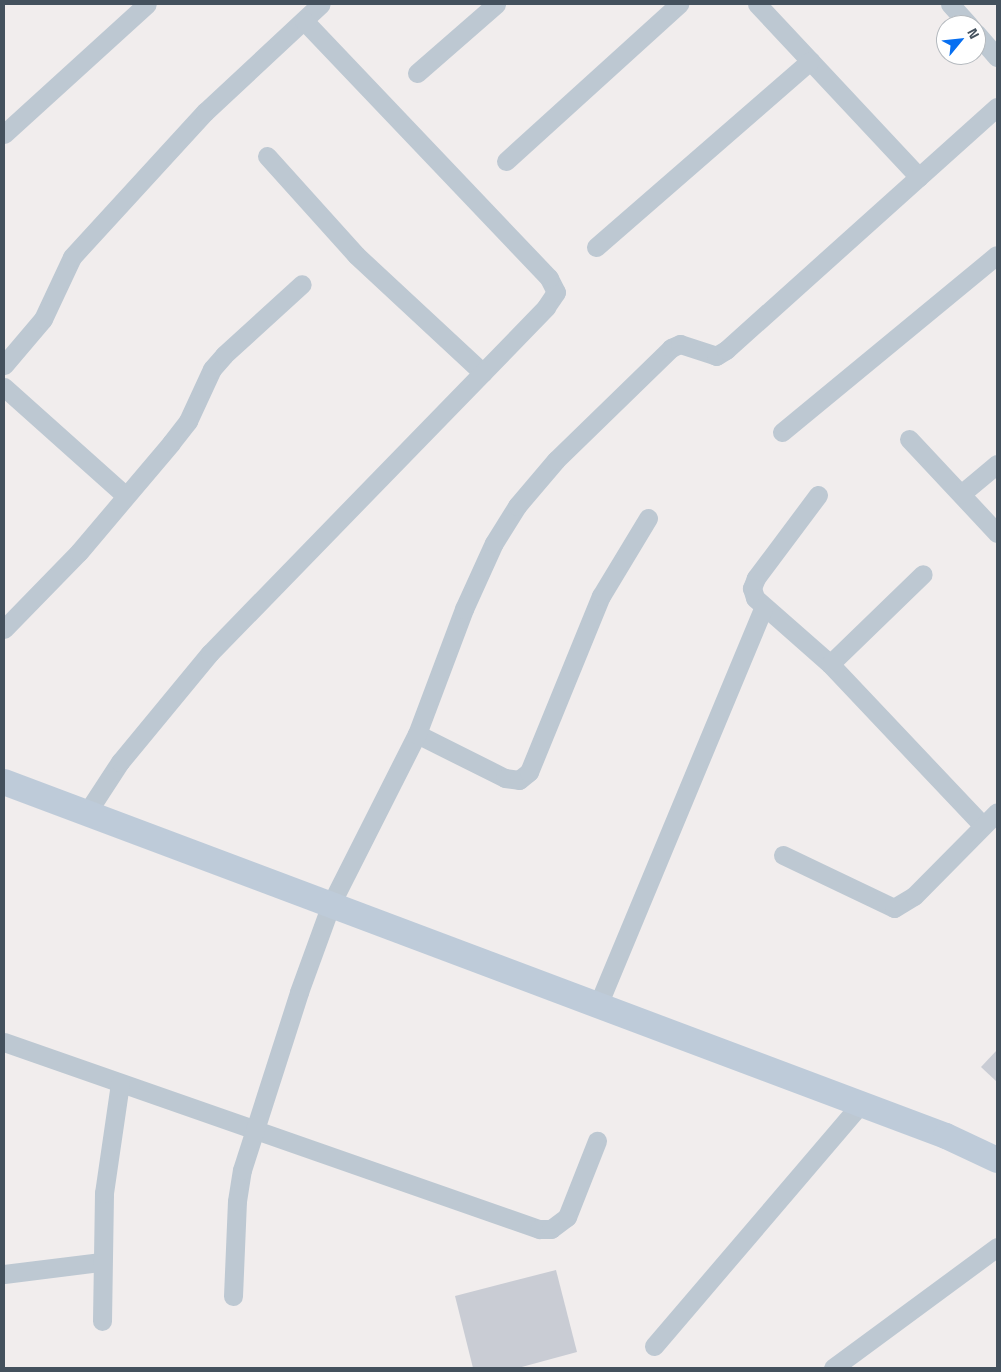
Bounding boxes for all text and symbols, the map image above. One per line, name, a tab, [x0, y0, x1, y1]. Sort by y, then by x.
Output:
north arrow	[936, 15, 986, 65]
text: N	[962, 24, 985, 42]

